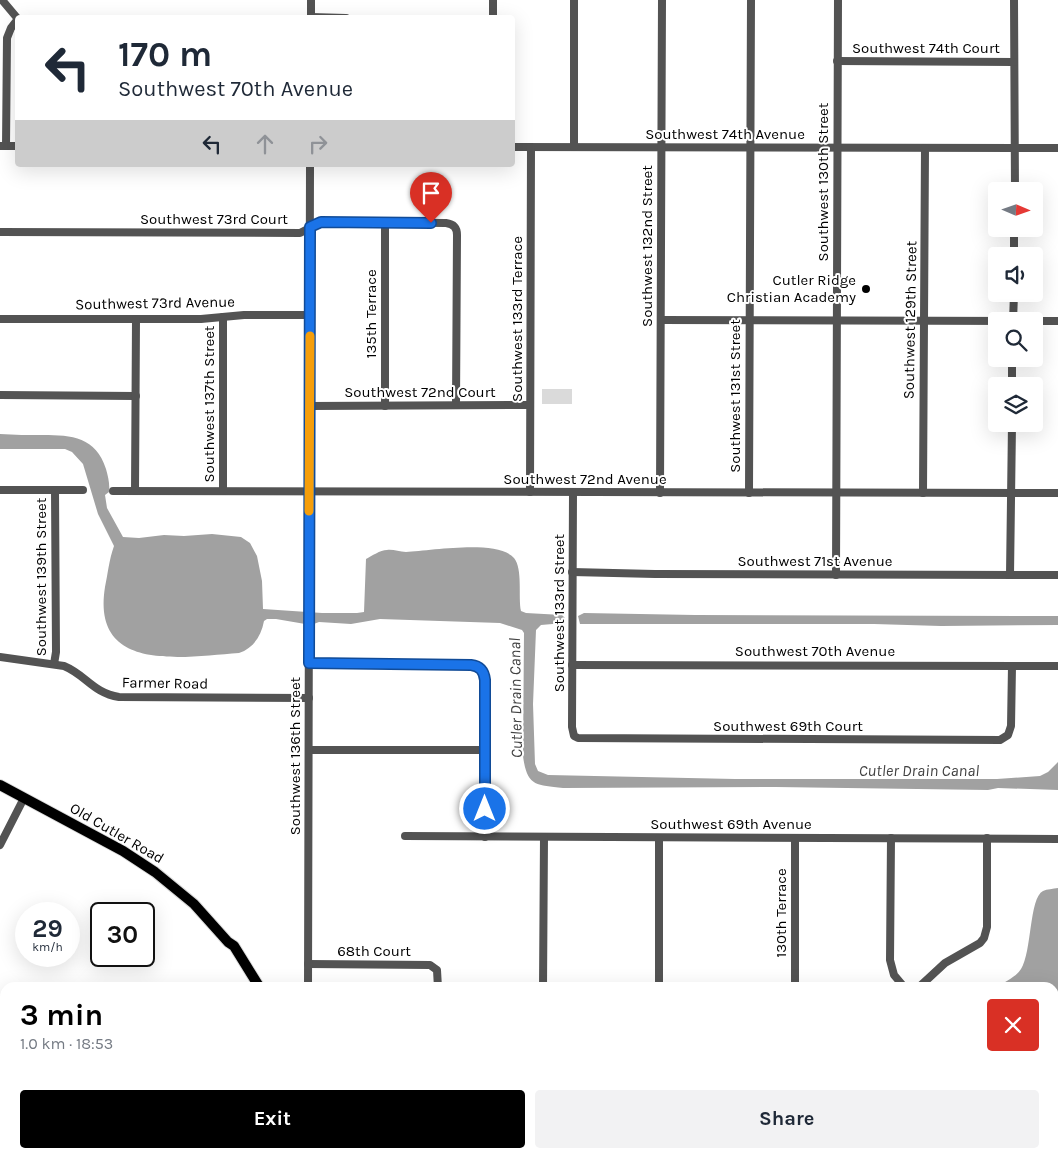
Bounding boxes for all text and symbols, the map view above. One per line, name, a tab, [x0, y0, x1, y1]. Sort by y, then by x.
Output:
text: 170 m	[118, 34, 212, 75]
icon: left	[35, 35, 100, 100]
street label: Southwest 74th Court	[852, 39, 1000, 57]
text: Southwest 70th Avenue	[118, 76, 353, 102]
street label: Southwest 130th Street	[814, 102, 832, 261]
street label: Southwest 74th Avenue	[645, 125, 805, 143]
icon: left	[198, 130, 226, 158]
icon: ahead	[251, 130, 279, 158]
icon: right	[304, 130, 332, 158]
street label: Southwest 132nd Street	[638, 165, 656, 327]
pin	[410, 172, 452, 223]
icon: arrive	[417, 179, 445, 207]
north arrow	[988, 182, 1042, 238]
map controls	[988, 182, 1043, 432]
street label: Southwest 73rd Court	[140, 210, 288, 228]
street label: Southwest 133rd Terrace	[508, 236, 526, 402]
street label: Southwest 129th Street	[900, 240, 920, 399]
button: sound	[988, 247, 1043, 302]
street label: 135th Terrace	[362, 269, 380, 359]
place label: Cutler Ridge Christian Academy	[727, 271, 856, 306]
marker: Cutler Ridge Christian Academy	[860, 283, 872, 295]
street label: Southwest 73rd Avenue	[75, 293, 235, 313]
button: search	[988, 312, 1043, 367]
street label: Southwest 131st Street	[726, 319, 744, 473]
street label: Southwest 137th Street	[200, 325, 218, 482]
button: layers	[988, 377, 1043, 432]
street label: Southwest 72nd Court	[344, 383, 496, 401]
street label: Southwest 72nd Avenue	[503, 470, 667, 488]
street label: Southwest 139th Street	[32, 497, 50, 656]
street label: Southwest 133rd Street	[550, 533, 568, 692]
street label: Southwest 71st Avenue	[737, 552, 893, 570]
water label: Cutler Drain Canal	[505, 638, 526, 758]
street label: Southwest 70th Avenue	[735, 642, 895, 660]
street label: Farmer Road	[122, 673, 208, 693]
street label: Southwest 136th Street	[286, 676, 304, 835]
street label: Southwest 69th Court	[713, 717, 863, 735]
water label: Cutler Drain Canal	[859, 761, 979, 780]
position arrow	[458, 782, 510, 834]
street label: Old Cutler Road	[67, 799, 167, 867]
street label: Southwest 69th Avenue	[650, 815, 812, 833]
street label: 130th Terrace	[772, 868, 790, 958]
speed limit sign: 30	[90, 902, 155, 967]
text: 29	[32, 914, 63, 943]
text: km/h	[32, 940, 63, 954]
street label: 68th Court	[337, 942, 411, 960]
text: 3 min	[20, 997, 103, 1033]
button: close	[987, 999, 1039, 1051]
text: 1.0 km · 18:53	[20, 1034, 113, 1053]
button: Exit	[20, 1090, 525, 1148]
button: Share	[535, 1090, 1039, 1148]

